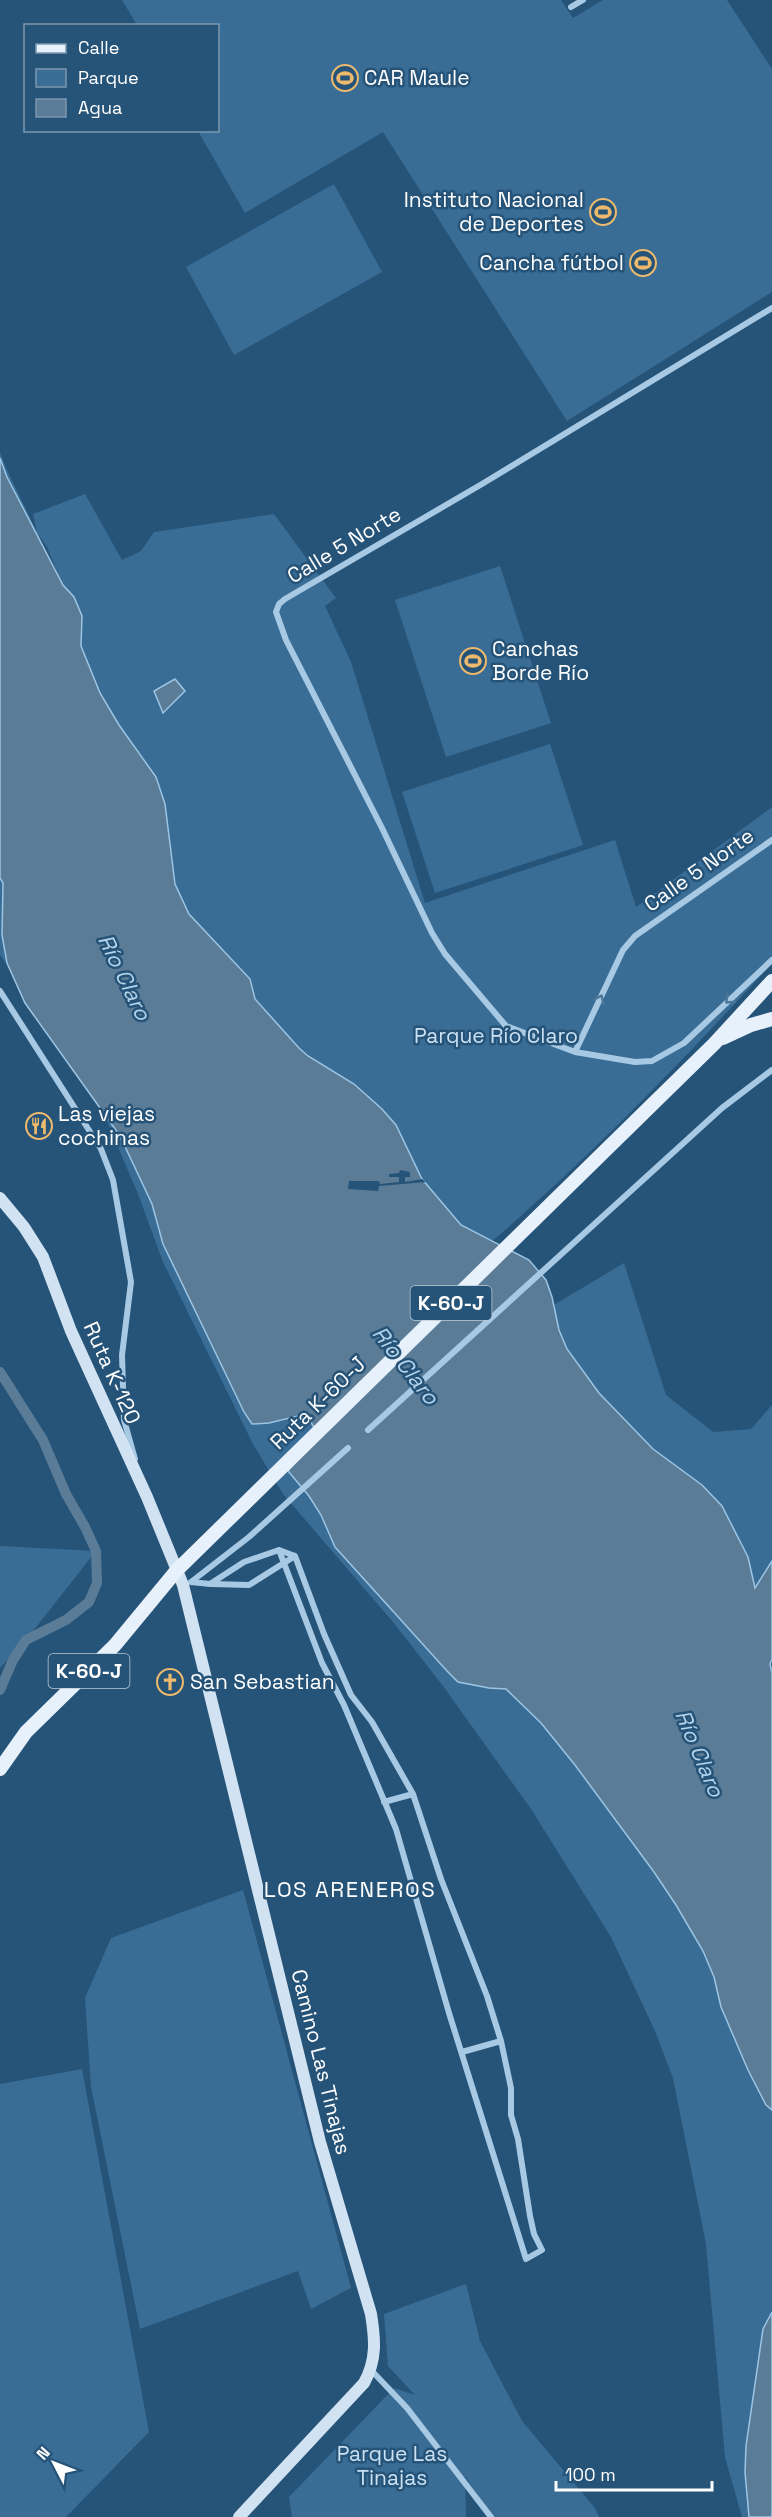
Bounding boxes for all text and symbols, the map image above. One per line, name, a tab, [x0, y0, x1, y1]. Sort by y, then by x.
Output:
legend	[24, 24, 219, 132]
text: Calle	[78, 36, 119, 59]
sports icon: CAR Maule	[330, 63, 360, 93]
place label: CAR Maule	[364, 64, 470, 91]
text: Parque	[78, 66, 139, 89]
text: Agua	[78, 96, 122, 119]
place label: Instituto Nacional de Deportes	[404, 186, 584, 237]
sports icon: Instituto Nacional de Deportes	[588, 197, 618, 227]
sports icon: Cancha fútbol	[628, 248, 658, 278]
place label: Cancha fútbol	[479, 249, 624, 276]
street label: Calle 5 Norte	[282, 500, 406, 589]
place label: Canchas Borde Río	[492, 635, 589, 686]
sports icon: Canchas Borde Río	[458, 646, 488, 676]
street label: Calle 5 Norte	[638, 822, 759, 917]
water label: Río Claro	[92, 929, 158, 1026]
one-way arrow	[726, 993, 737, 1004]
one-way arrow	[592, 994, 604, 1005]
park label: Parque Río Claro	[414, 1022, 578, 1049]
place label: Las viejas cochinas	[58, 1100, 155, 1151]
restaurant icon: Las viejas cochinas	[24, 1111, 54, 1141]
road number: K-60-J	[410, 1286, 492, 1320]
street label: Ruta K-120	[78, 1317, 147, 1428]
water label: Río Claro	[367, 1320, 446, 1411]
street label: Ruta K-60-J	[264, 1350, 371, 1455]
road number: K-60-J	[48, 1654, 130, 1688]
church icon: San Sebastian	[155, 1667, 185, 1697]
place label: San Sebastian	[190, 1668, 335, 1695]
water label: Río Claro	[669, 1705, 731, 1802]
district label: LOS ARENEROS	[264, 1875, 436, 1903]
street label: Camino Las Tinajas	[285, 1966, 358, 2157]
north arrow	[24, 2433, 84, 2493]
park label: Parque Las Tinajas	[337, 2440, 447, 2491]
text: N	[32, 2442, 55, 2464]
scale bar	[556, 2454, 712, 2492]
text: 100 m	[565, 2463, 616, 2486]

